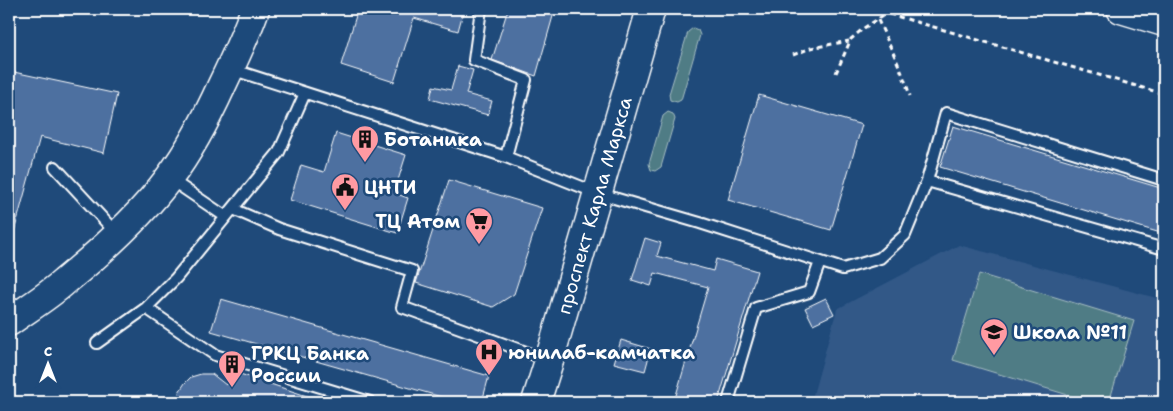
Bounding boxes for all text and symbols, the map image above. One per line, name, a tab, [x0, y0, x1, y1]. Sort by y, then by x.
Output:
street label: проспект Карла Маркса	[551, 94, 638, 317]
building icon: Ботаника	[350, 124, 380, 163]
place label: Ботаника	[384, 127, 482, 152]
public building icon: ЦНТИ	[330, 172, 360, 211]
place label: ЦНТИ	[364, 175, 416, 200]
supermarket icon: ТЦ Атом	[464, 206, 494, 245]
place label: ТЦ Атом	[375, 209, 460, 234]
school or university icon: Школа №11	[979, 317, 1009, 356]
place label: Школа №11	[1013, 320, 1127, 345]
hospital icon: юнилаб-камчатка	[474, 337, 504, 376]
north arrow	[22, 338, 72, 388]
place label: юнилаб-камчатка	[508, 340, 695, 365]
place label: ГРКЦ Банка России	[251, 341, 369, 388]
text: С	[44, 342, 52, 360]
building icon: ГРКЦ Банка России	[217, 349, 247, 388]

